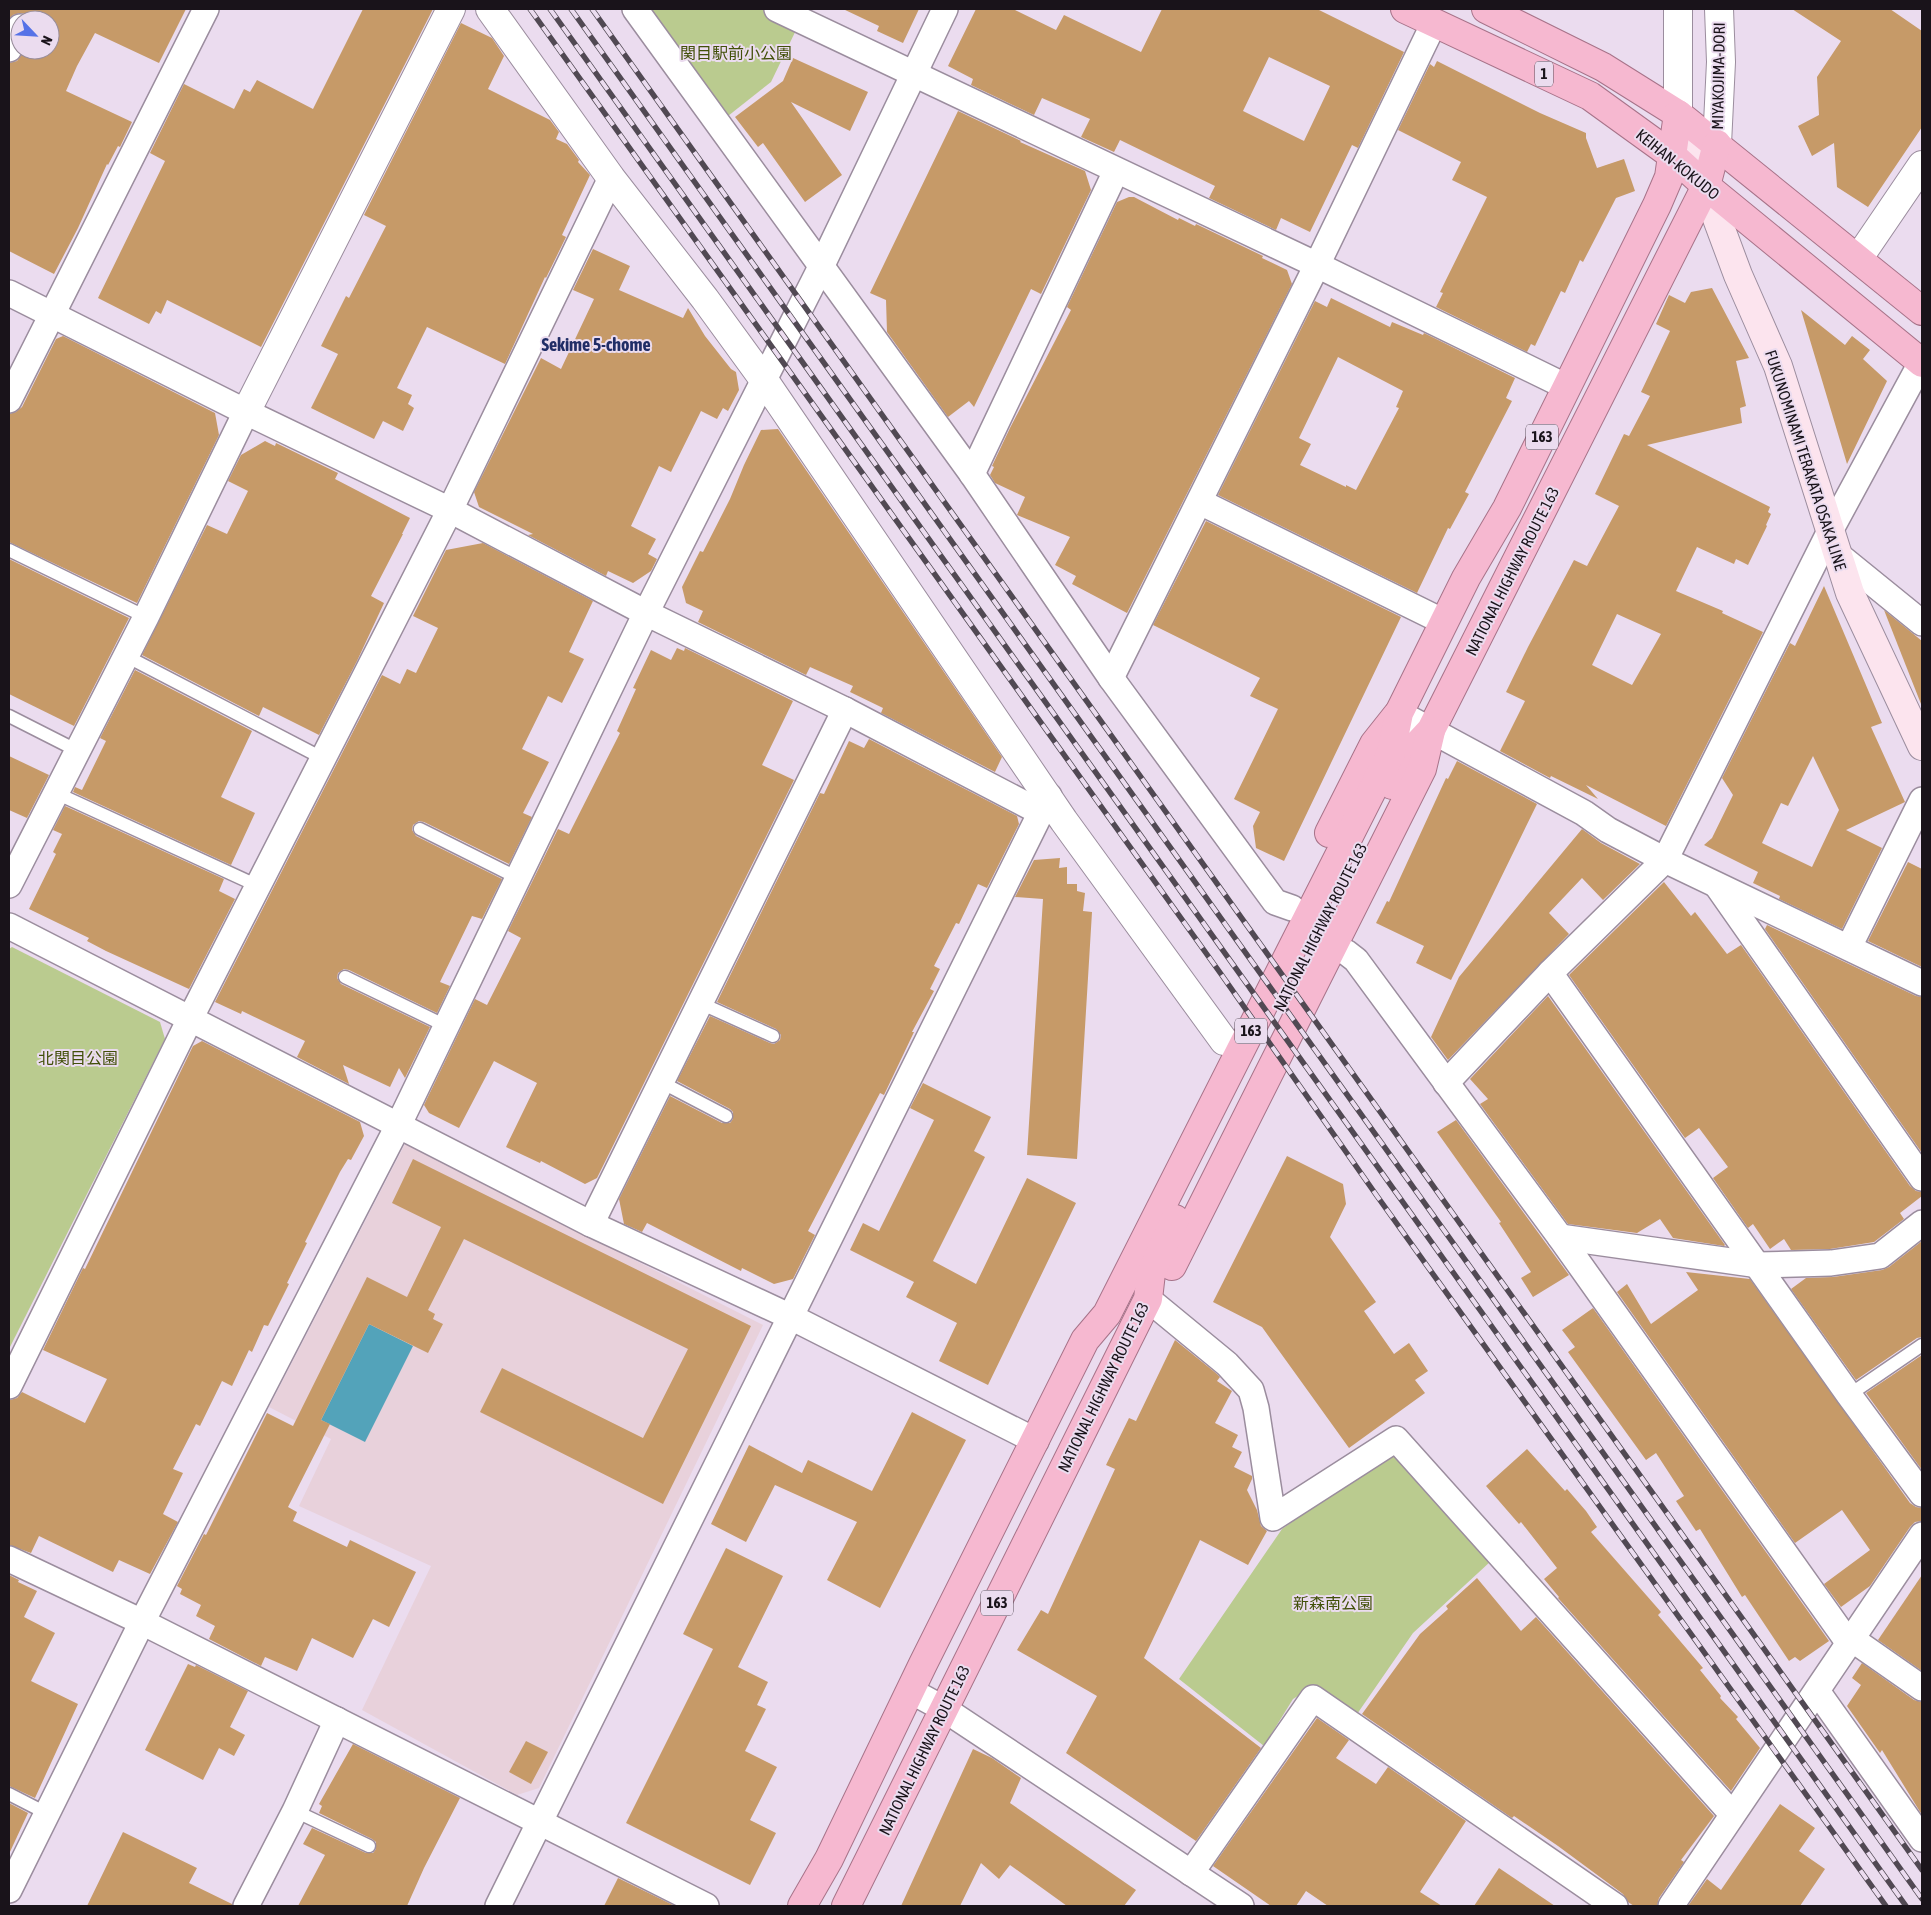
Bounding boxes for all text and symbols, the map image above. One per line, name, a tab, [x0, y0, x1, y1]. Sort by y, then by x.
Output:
north arrow	[10, 10, 60, 60]
street label: MIYAKOJIMA-DORI	[1708, 22, 1728, 130]
text: N	[38, 33, 56, 48]
park label: 関目駅前小公園	[680, 44, 792, 62]
road number: 1	[1535, 62, 1553, 86]
street label: KEIHAN-KOKUDO	[1633, 125, 1723, 203]
district label: Sekime 5-chome	[541, 334, 651, 355]
street label: FUKUNOMINAMI TERAKATA OSAKA LINE	[1762, 348, 1850, 573]
road number: 163	[1526, 424, 1558, 450]
street label: NATIONAL HIGHWAY ROUTE 163	[1462, 484, 1562, 658]
street label: NATIONAL HIGHWAY ROUTE 163	[1270, 840, 1370, 1014]
road number: 163	[1235, 1018, 1267, 1044]
park label: 北関目公園	[38, 1049, 118, 1067]
street label: NATIONAL HIGHWAY ROUTE 163	[1054, 1299, 1152, 1475]
road number: 163	[981, 1590, 1013, 1616]
park label: 新森南公園	[1293, 1594, 1373, 1612]
street label: NATIONAL HIGHWAY ROUTE 163	[875, 1662, 973, 1838]

